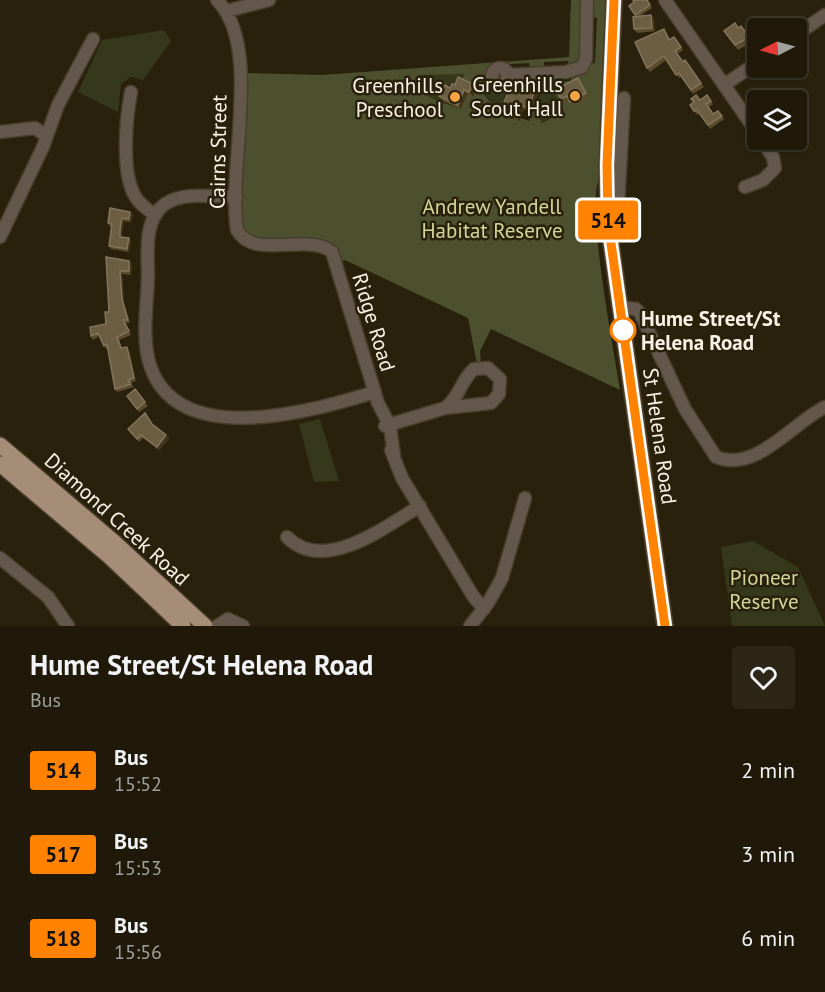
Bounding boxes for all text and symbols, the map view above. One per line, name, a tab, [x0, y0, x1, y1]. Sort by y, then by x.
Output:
north arrow	[747, 18, 807, 78]
map controls	[747, 18, 807, 150]
place label: Greenhills Scout Hall	[471, 71, 563, 122]
place label: Greenhills Preschool	[352, 72, 443, 123]
marker: Greenhills Scout Hall	[568, 89, 582, 103]
marker: Greenhills Preschool	[448, 90, 462, 104]
button: layers	[747, 90, 807, 150]
street label: Cairns Street	[204, 95, 232, 209]
park label: Andrew Yandell Habitat Reserve	[421, 193, 563, 244]
line badge: 514	[574, 200, 642, 240]
text: 514	[590, 207, 626, 234]
street label: Ridge Road	[346, 270, 402, 374]
place label: Hume Street/St Helena Road	[641, 305, 781, 356]
marker: Hume Street/St Helena Road	[610, 317, 636, 343]
street label: St Helena Road	[637, 366, 683, 506]
street label: Diamond Creek Road	[39, 447, 195, 591]
park label: Pioneer Reserve	[729, 564, 799, 615]
text: Hume Street/St Helena Road	[30, 646, 373, 683]
button: heart	[732, 646, 795, 709]
text: Bus	[30, 687, 61, 713]
text: Bus	[114, 743, 148, 771]
text: 2 min	[741, 756, 795, 784]
text: 514	[45, 757, 81, 784]
text: 15:52	[114, 771, 162, 797]
text: Bus	[114, 827, 148, 855]
text: 3 min	[741, 840, 795, 868]
text: 517	[45, 841, 81, 868]
text: 15:53	[114, 855, 162, 881]
text: Bus	[114, 911, 148, 939]
text: 6 min	[741, 924, 795, 952]
text: 518	[45, 925, 81, 952]
text: 15:56	[114, 939, 162, 965]

